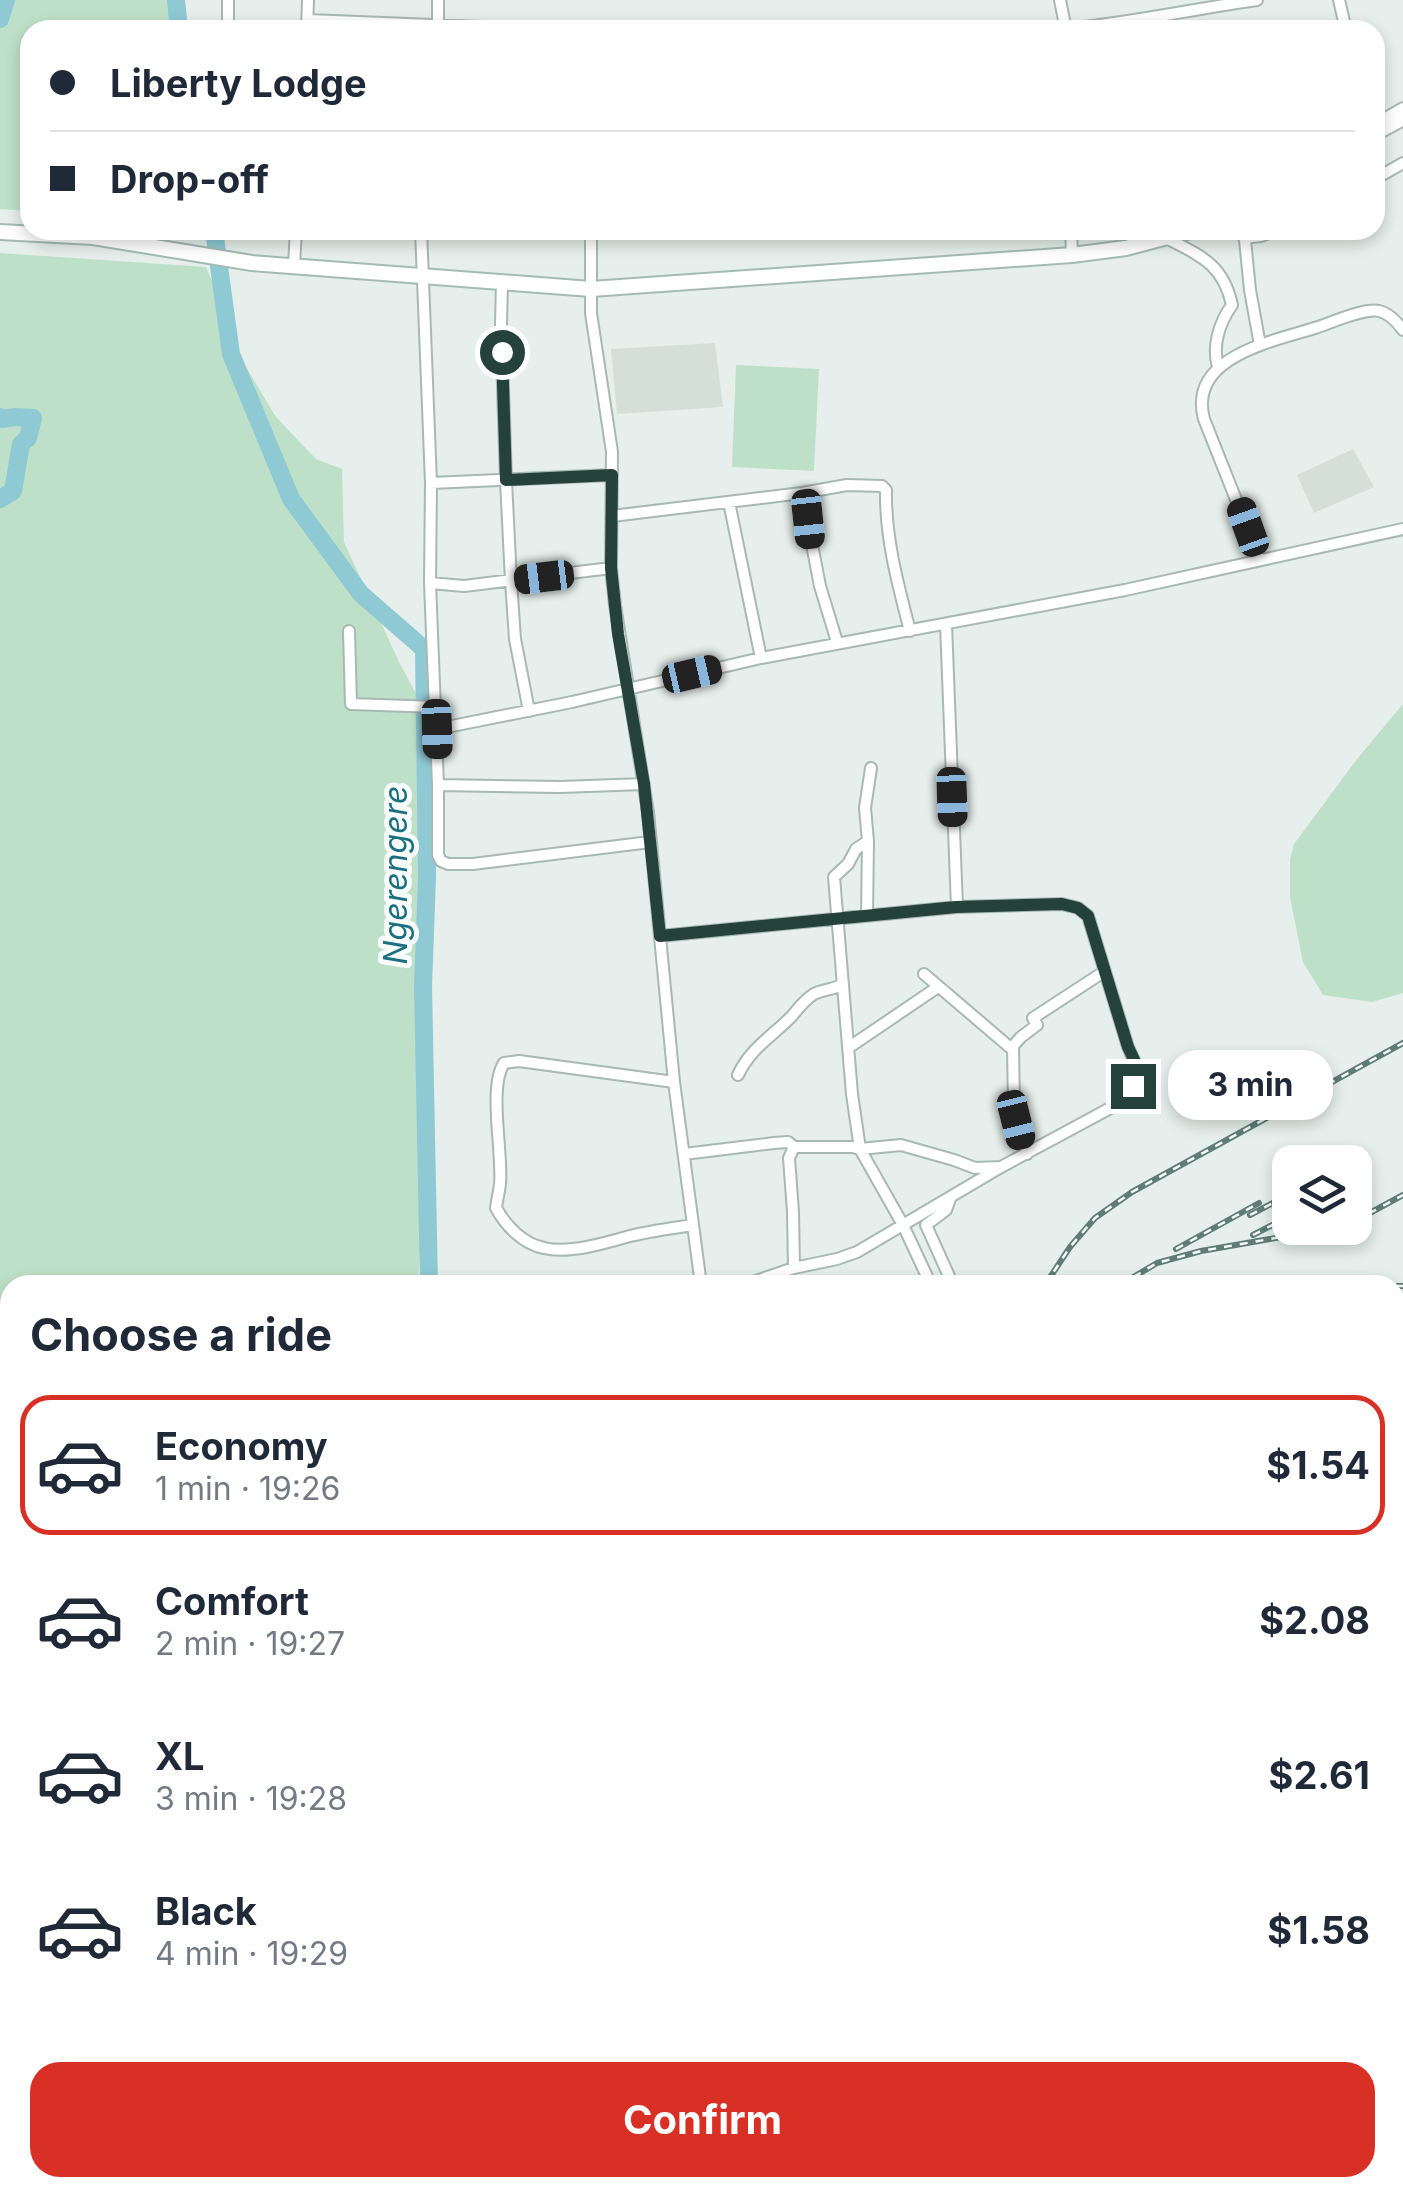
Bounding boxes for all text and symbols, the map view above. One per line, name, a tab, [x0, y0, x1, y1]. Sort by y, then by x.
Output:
text: Liberty Lodge	[110, 60, 367, 106]
text: Drop-off	[110, 156, 269, 202]
route start	[480, 330, 525, 375]
car	[790, 488, 826, 550]
car	[1224, 494, 1272, 560]
car	[512, 558, 576, 596]
car	[659, 653, 725, 695]
car	[421, 698, 453, 760]
car	[936, 766, 968, 828]
water label: Ngerengere	[376, 785, 415, 965]
callout: 3 min	[1168, 1051, 1333, 1121]
route end	[1111, 1064, 1156, 1109]
text: 3 min	[1207, 1065, 1294, 1104]
car	[994, 1087, 1038, 1153]
map controls	[1272, 1145, 1372, 1245]
button: layers	[1272, 1145, 1372, 1245]
text: Choose a ride	[30, 1307, 332, 1362]
icon: car	[35, 1420, 125, 1510]
text: Economy	[155, 1423, 328, 1469]
text: $1.54	[1266, 1442, 1370, 1488]
text: 1 min · 19:26	[155, 1469, 340, 1508]
icon: car	[35, 1575, 125, 1665]
text: Comfort	[155, 1578, 309, 1624]
text: $2.08	[1259, 1597, 1370, 1643]
text: 2 min · 19:27	[155, 1624, 345, 1663]
icon: car	[35, 1730, 125, 1820]
text: XL	[155, 1733, 205, 1779]
text: $2.61	[1269, 1752, 1370, 1798]
text: 3 min · 19:28	[155, 1779, 347, 1818]
icon: car	[35, 1885, 125, 1975]
text: Black	[155, 1888, 257, 1934]
text: $1.58	[1267, 1907, 1370, 1953]
text: 4 min · 19:29	[155, 1934, 348, 1973]
button: Confirm	[30, 2062, 1375, 2177]

